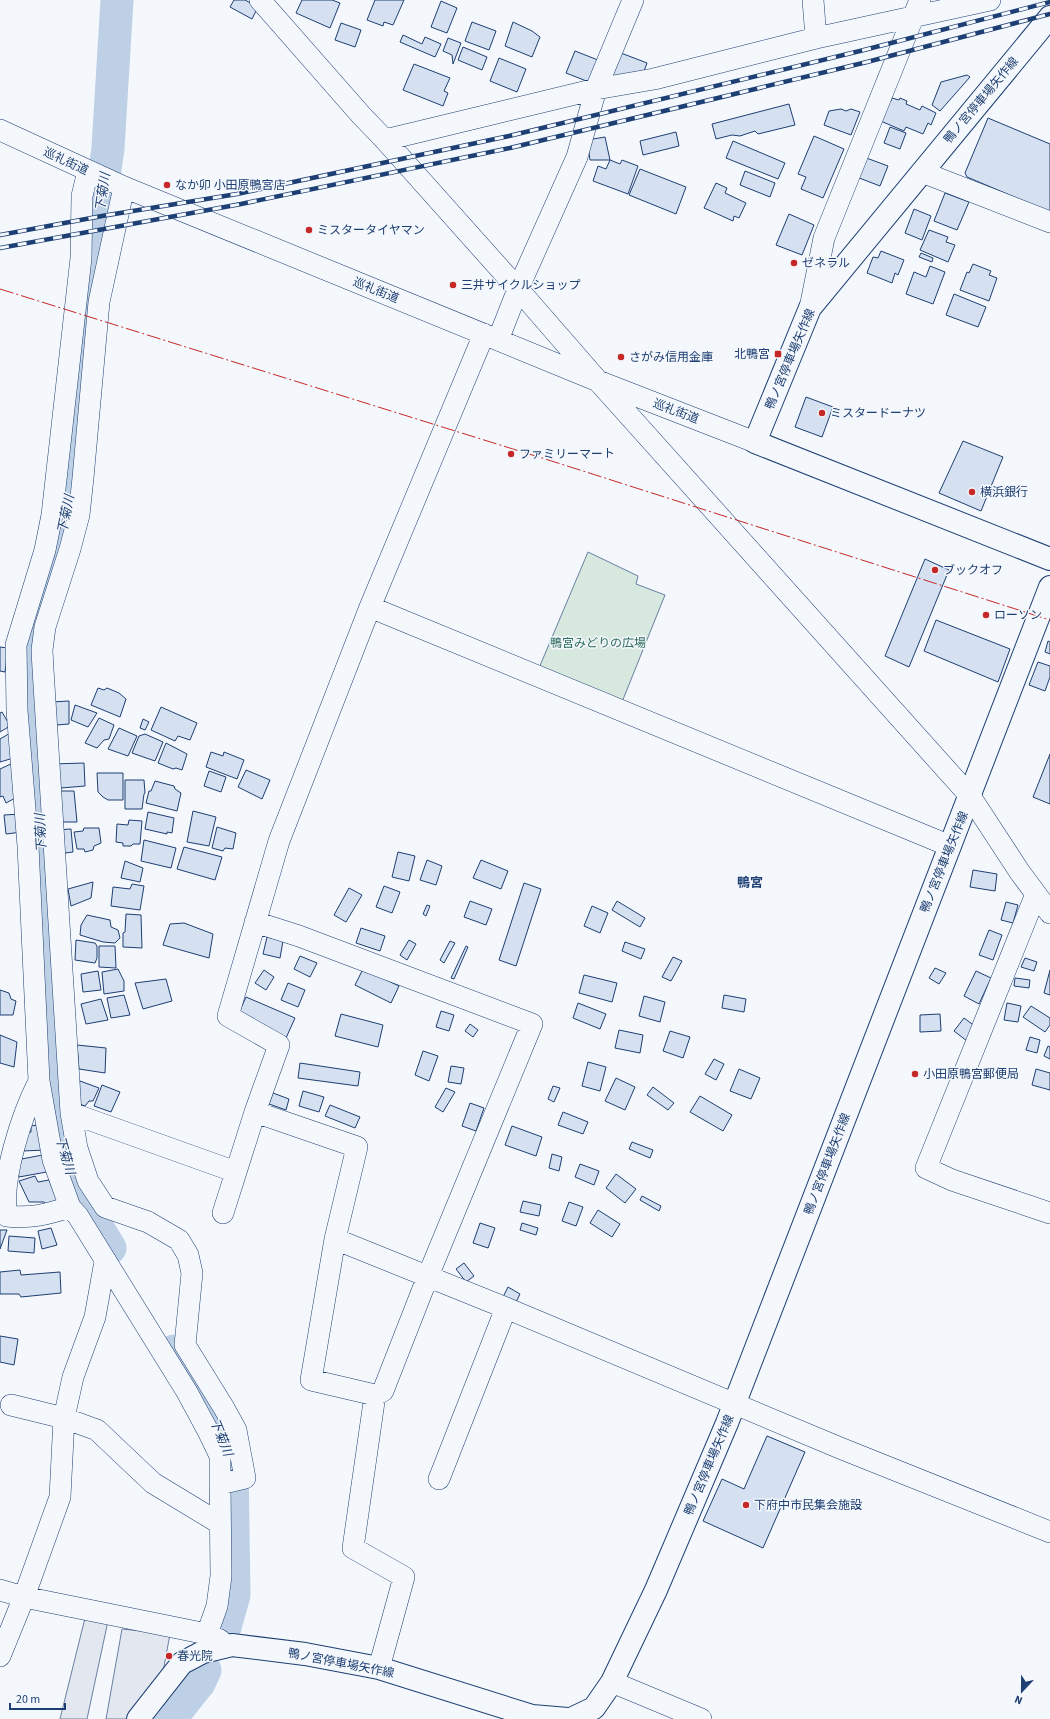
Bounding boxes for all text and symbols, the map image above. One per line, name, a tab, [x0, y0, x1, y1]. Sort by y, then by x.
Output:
street label: 鴨ノ宮停車場矢作線	[940, 53, 1023, 147]
street label: 巡礼街道	[40, 144, 91, 179]
water label: 下菊川	[91, 170, 115, 213]
place label: なか卯 小田原鴨宮店	[175, 177, 285, 194]
marker: なか卯 小田原鴨宮店	[162, 180, 172, 190]
place label: ミスタータイヤマン	[317, 222, 425, 239]
marker: ミスタータイヤマン	[304, 225, 314, 235]
place label: ゼネラル	[802, 255, 850, 272]
marker: ゼネラル	[789, 258, 799, 268]
street label: 巡礼街道	[350, 274, 401, 307]
place label: 三井サイクルショップ	[461, 277, 580, 294]
marker: 三井サイクルショップ	[448, 280, 458, 290]
street label: 鴨ノ宮停車場矢作線	[762, 306, 819, 412]
place label: 北鴨宮	[734, 346, 770, 363]
place label: さがみ信用金庫	[629, 349, 713, 366]
marker: 北鴨宮	[773, 349, 783, 359]
marker: さがみ信用金庫	[616, 352, 626, 362]
street label: 巡礼街道	[650, 395, 701, 428]
place label: ミスタードーナツ	[830, 405, 926, 422]
marker: ミスタードーナツ	[817, 408, 827, 418]
place label: ファミリーマート	[519, 446, 615, 463]
marker: ファミリーマート	[506, 449, 516, 459]
place label: 横浜銀行	[980, 484, 1028, 501]
marker: 横浜銀行	[967, 487, 977, 497]
water label: 下菊川	[53, 491, 79, 535]
place label: ブックオフ	[943, 562, 1003, 579]
marker: ブックオフ	[930, 565, 940, 575]
place label: ローソン	[994, 607, 1042, 624]
marker: ローソン	[981, 610, 991, 620]
park label: 鴨宮みどりの広場	[550, 635, 646, 652]
street label: 鴨ノ宮停車場矢作線	[916, 809, 973, 915]
water label: 下菊川	[31, 811, 51, 853]
district label: 鴨宮	[737, 874, 763, 892]
place label: 小田原鴨宮郵便局	[923, 1066, 1019, 1083]
marker: 小田原鴨宮郵便局	[910, 1069, 920, 1079]
street label: 鴨ノ宮停車場矢作線	[800, 1111, 855, 1218]
water label: 下菊川	[51, 1134, 80, 1178]
street label: 鴨ノ宮停車場矢作線	[681, 1412, 738, 1518]
water label: 下菊川	[205, 1416, 237, 1461]
place label: 下府中市民集会施設	[754, 1497, 862, 1514]
marker: 下府中市民集会施設	[741, 1500, 751, 1510]
street label: 鴨ノ宮停車場矢作線	[286, 1645, 396, 1682]
place label: 春光院	[177, 1648, 213, 1665]
marker: 春光院	[164, 1651, 174, 1661]
north arrow	[1002, 1671, 1042, 1711]
scale bar	[10, 1685, 65, 1711]
text: 20 m	[16, 1691, 40, 1708]
text: N	[1012, 1691, 1025, 1708]

